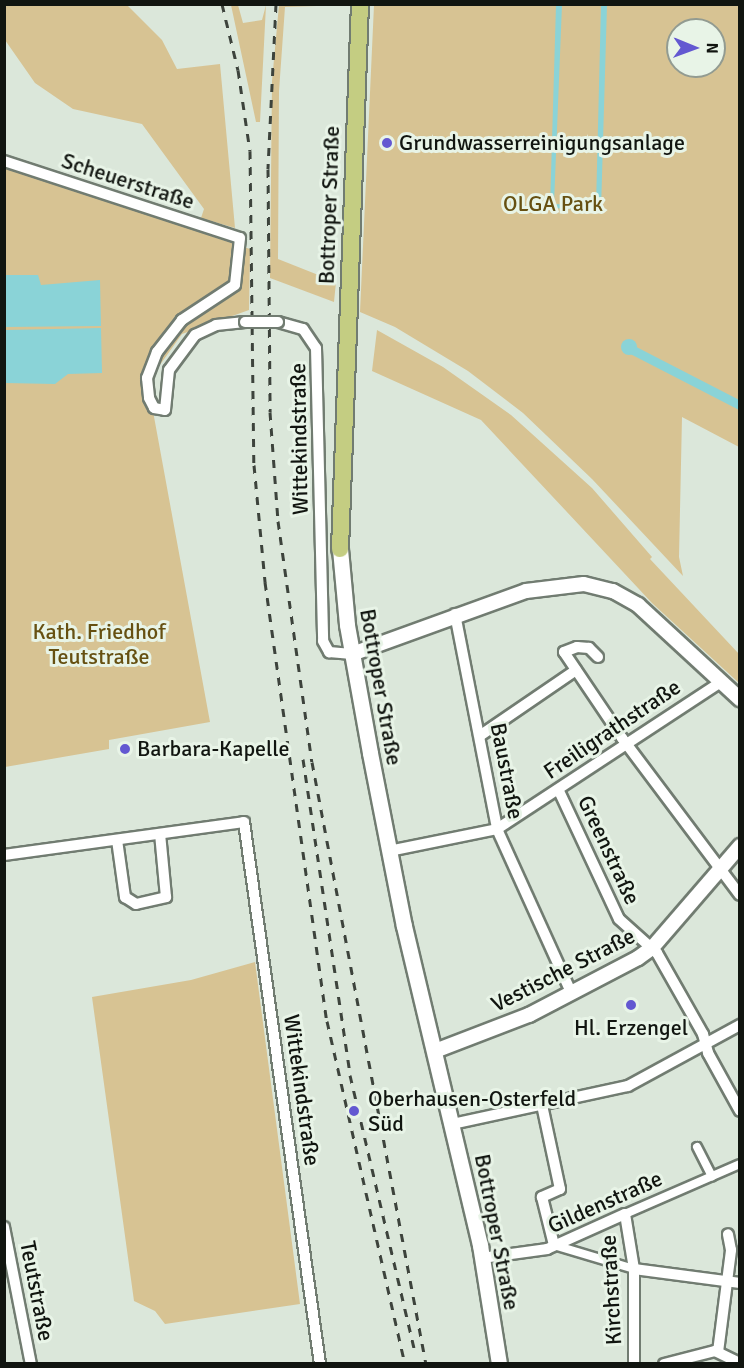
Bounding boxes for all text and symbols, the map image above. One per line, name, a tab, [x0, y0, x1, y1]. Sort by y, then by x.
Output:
north arrow	[666, 18, 726, 78]
text: N	[702, 43, 722, 54]
street label: Bottroper Straße	[313, 125, 345, 285]
place label: Grundwasserreinigungsanlage	[399, 130, 685, 156]
marker: Grundwasserreinigungsanlage	[380, 136, 394, 150]
street label: Scheuerstraße	[58, 147, 198, 215]
park label: OLGA Park	[503, 191, 603, 217]
street label: Wittekindstraße	[284, 363, 314, 515]
street label: Bottroper Straße	[354, 607, 408, 767]
park label: Kath. Friedhof Teutstraße	[32, 618, 166, 670]
street label: Freiligrathstraße	[539, 674, 685, 784]
street label: Baustraße	[485, 721, 529, 821]
place label: Barbara-Kapelle	[137, 736, 290, 762]
marker: Barbara-Kapelle	[118, 742, 132, 756]
street label: Greenstraße	[572, 791, 646, 909]
street label: Vestische Straße	[487, 922, 639, 1018]
marker: Hl. Erzengel	[624, 998, 638, 1012]
street label: Wittekindstraße	[278, 1013, 326, 1167]
place label: Hl. Erzengel	[574, 1015, 688, 1041]
place label: Oberhausen-Osterfeld Süd	[368, 1085, 576, 1136]
marker: Oberhausen-Osterfeld Süd	[345, 1102, 363, 1120]
street label: Bottroper Straße	[469, 1152, 525, 1312]
street label: Gildenstraße	[544, 1165, 666, 1239]
street label: Kirchstraße	[595, 1234, 627, 1346]
street label: Teutstraße	[14, 1239, 60, 1343]

